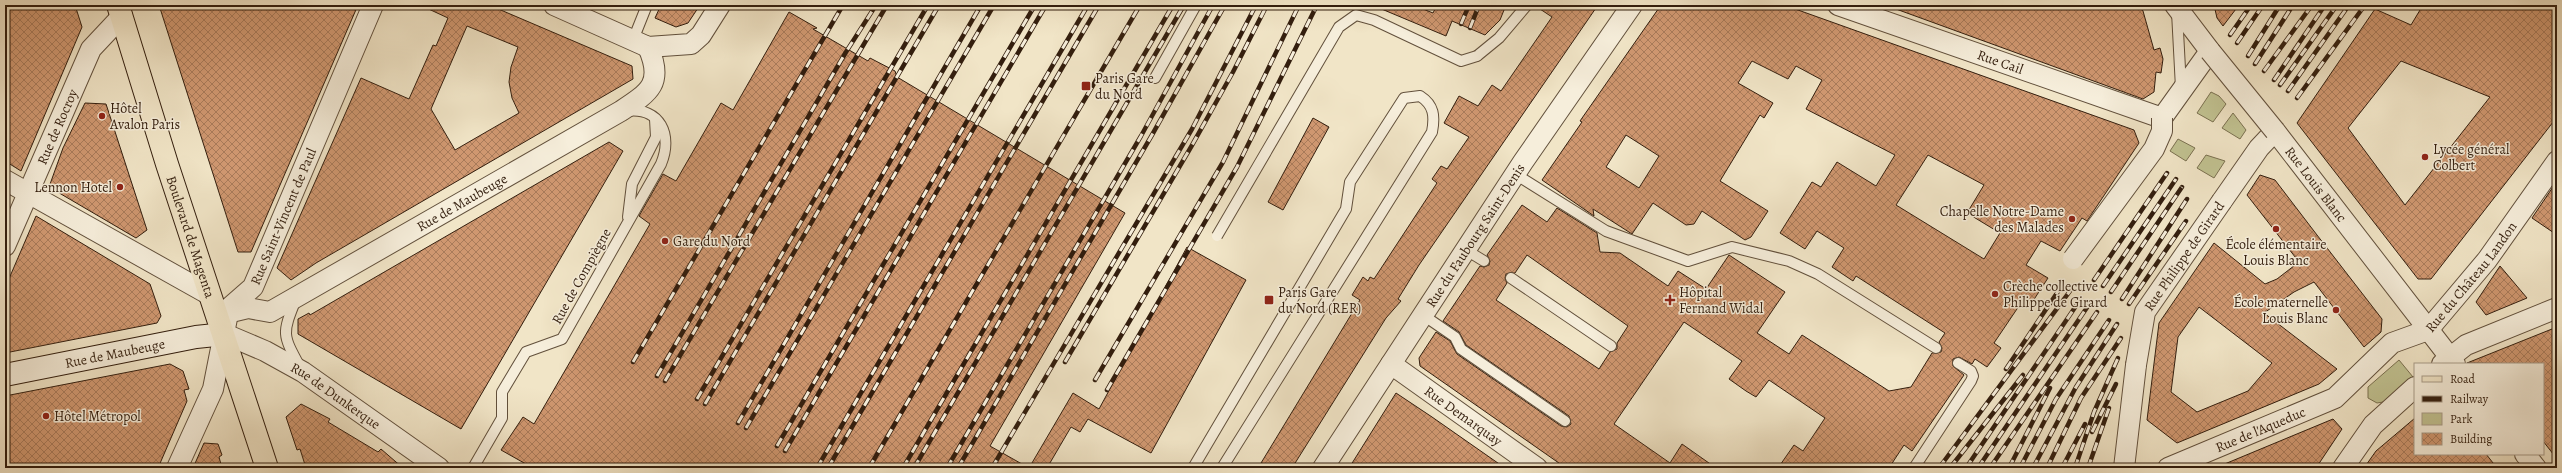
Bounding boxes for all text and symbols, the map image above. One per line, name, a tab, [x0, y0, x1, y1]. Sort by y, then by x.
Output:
street label: Rue Cail	[1975, 45, 2026, 79]
place label: Paris Gare du Nord	[1095, 69, 1154, 104]
marker: Paris Gare du Nord	[1080, 80, 1092, 92]
street label: Rue de Rocroy	[33, 86, 83, 168]
place label: Hôtel Avalon Paris	[109, 99, 180, 134]
marker: Hôtel Avalon Paris	[97, 111, 107, 121]
place label: Lycée général Colbert	[2433, 140, 2510, 175]
street label: Rue Louis Blanc	[2280, 143, 2351, 226]
street label: Rue Saint-Vincent de Paul	[246, 145, 321, 288]
marker: Lycée général Colbert	[2420, 152, 2430, 162]
street label: Rue du Faubourg Saint-Denis	[1421, 160, 1530, 311]
street label: Rue de Maubeuge	[413, 169, 511, 236]
street label: Boulevard de Magenta	[162, 173, 220, 301]
place label: Lennon Hotel	[34, 178, 113, 197]
marker: Lennon Hotel	[115, 182, 125, 192]
street label: Rue Philippe de Girard	[2140, 197, 2229, 315]
place label: Chapelle Notre-Dame des Malades	[1940, 202, 2064, 237]
marker: Chapelle Notre-Dame des Malades	[2067, 214, 2077, 224]
street label: Rue du Château Landon	[2421, 218, 2521, 336]
marker: École élémentaire Louis Blanc	[2271, 224, 2281, 234]
street label: Rue de Compiègne	[547, 225, 616, 328]
place label: Gare du Nord	[673, 232, 751, 251]
place label: École élémentaire Louis Blanc	[2225, 235, 2327, 270]
marker: Gare du Nord	[660, 236, 670, 246]
place label: Crèche collective Philippe de Girard	[2003, 277, 2108, 312]
place label: Paris Gare du Nord (RER)	[1278, 283, 1361, 318]
place label: Hôpital Fernand Widal	[1679, 283, 1764, 318]
marker: Crèche collective Philippe de Girard	[1990, 289, 2000, 299]
place label: École maternelle Louis Blanc	[2233, 293, 2328, 328]
marker: Paris Gare du Nord (RER)	[1263, 294, 1275, 306]
marker: Hôpital Fernand Widal	[1664, 294, 1676, 306]
marker: École maternelle Louis Blanc	[2331, 305, 2341, 315]
street label: Rue de Maubeuge	[63, 334, 167, 373]
street label: Rue de Dunkerque	[287, 358, 384, 434]
legend	[2414, 363, 2544, 455]
text: Road	[2450, 371, 2476, 387]
street label: Rue Demarquay	[1420, 382, 1507, 451]
text: Railway	[2450, 391, 2489, 407]
street label: Rue de l'Aqueduc	[2212, 402, 2308, 457]
place label: Hôtel Métropol	[54, 407, 141, 426]
marker: Hôtel Métropol	[41, 411, 51, 421]
text: Park	[2450, 411, 2473, 427]
text: Building	[2450, 431, 2492, 447]

